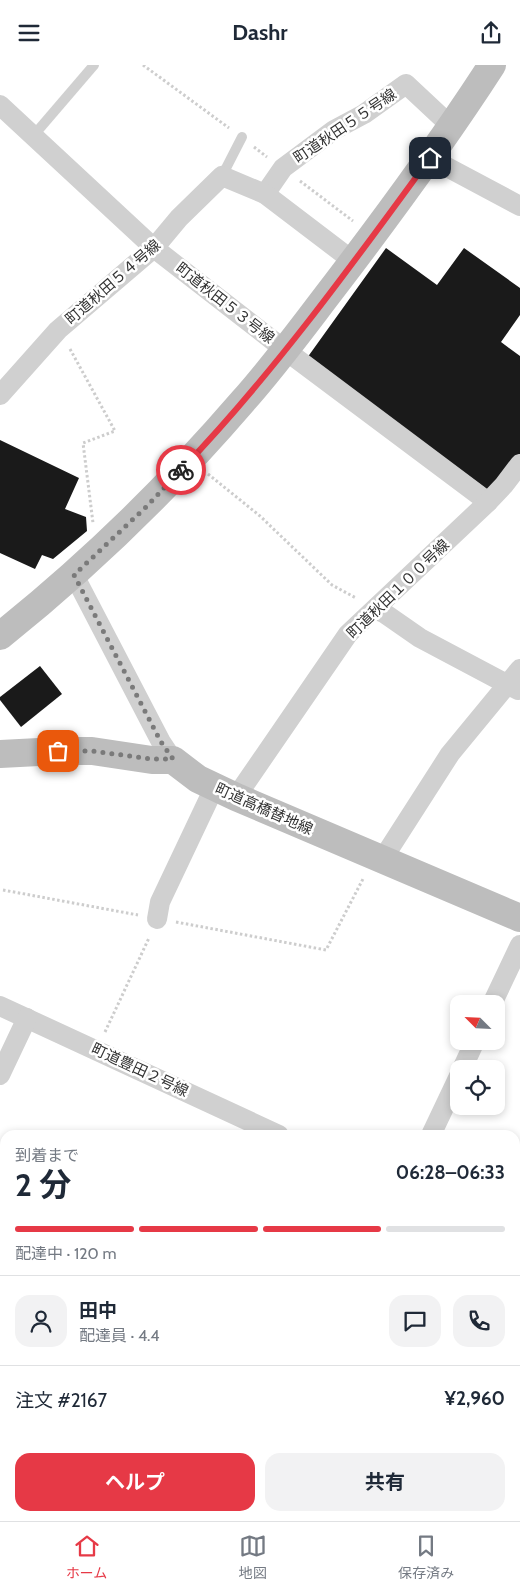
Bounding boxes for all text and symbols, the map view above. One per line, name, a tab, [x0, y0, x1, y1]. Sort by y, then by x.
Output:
icon: menu	[15, 19, 43, 47]
text: Dashr	[232, 19, 288, 46]
icon: share	[477, 19, 505, 47]
street label: 町道秋田５５号線	[290, 85, 400, 167]
pin	[409, 137, 451, 179]
icon: home	[416, 144, 444, 172]
street label: 町道秋田５４号線	[62, 236, 164, 328]
street label: 町道秋田５３号線	[172, 259, 278, 347]
courier	[156, 445, 206, 495]
icon: bike	[167, 456, 195, 484]
street label: 町道秋田１００号線	[343, 536, 453, 642]
pin	[37, 730, 79, 772]
icon: bag	[44, 737, 72, 765]
street label: 町道高橋替地線	[212, 779, 316, 839]
north arrow	[450, 995, 505, 1050]
map controls	[450, 995, 505, 1115]
street label: 町道豊田２号線	[89, 1040, 191, 1100]
button: locate	[450, 1060, 505, 1115]
text: 到着まで	[15, 1146, 79, 1165]
text: 06:28–06:33	[396, 1161, 505, 1184]
text: 2 分	[15, 1165, 71, 1204]
text: 配達中 · 120 m	[15, 1244, 116, 1263]
button: person	[15, 1295, 67, 1347]
button: chat	[389, 1295, 441, 1347]
button: phone	[453, 1295, 505, 1347]
text: 田中	[79, 1299, 117, 1322]
text: 配達員 · 4.4	[79, 1326, 160, 1345]
text: ¥2,960	[445, 1387, 505, 1410]
text: 注文 #2167	[15, 1389, 107, 1412]
button: ヘルプ	[15, 1453, 255, 1511]
button: 共有	[265, 1453, 505, 1511]
tab: ホーム	[66, 1532, 107, 1582]
tab: 地図	[239, 1532, 267, 1582]
tab: 保存済み	[398, 1532, 454, 1582]

